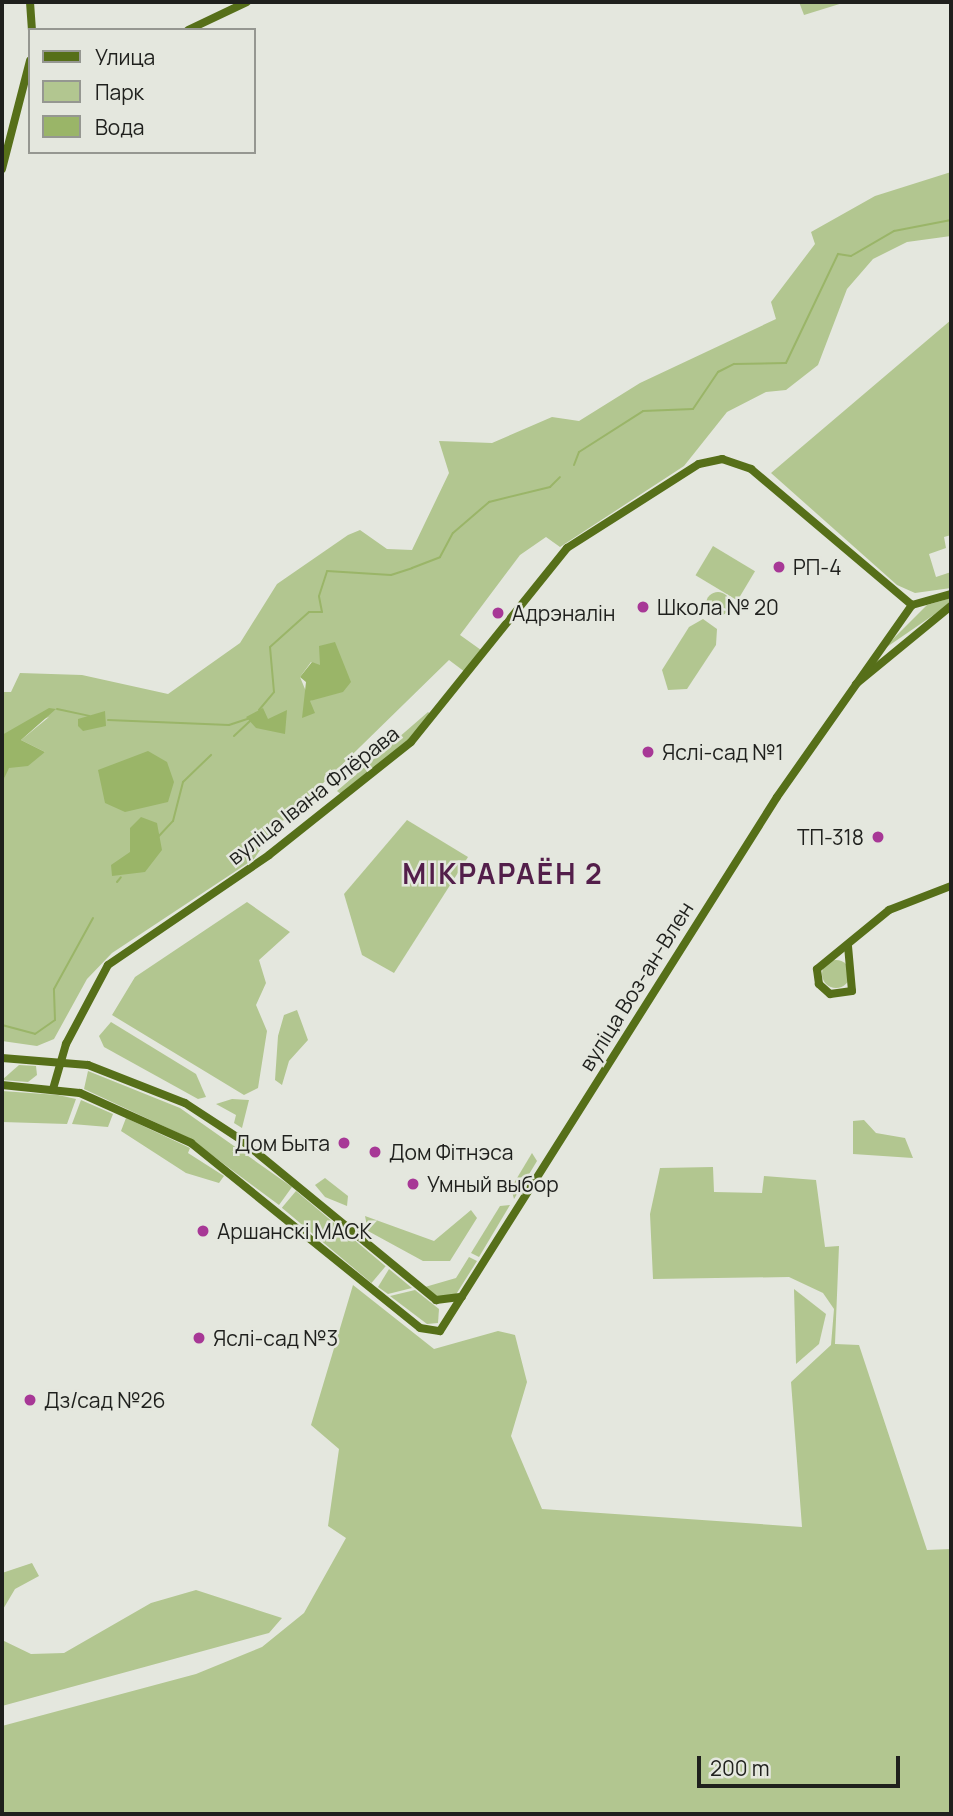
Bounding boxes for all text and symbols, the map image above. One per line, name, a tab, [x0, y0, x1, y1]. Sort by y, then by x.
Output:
legend	[28, 28, 256, 154]
text: Улица	[95, 43, 155, 71]
text: Парк	[95, 78, 144, 106]
text: Вода	[95, 113, 145, 141]
place label: РП-4	[793, 554, 842, 580]
marker: РП-4	[771, 559, 787, 575]
place label: Школа № 20	[657, 594, 779, 620]
marker: Школа № 20	[635, 599, 651, 615]
place label: Адрэналін	[512, 600, 615, 626]
marker: Адрэналін	[490, 605, 506, 621]
street label: вуліца Івана Флёрава	[222, 720, 404, 870]
place label: Яслі-сад №1	[662, 739, 784, 765]
marker: Яслі-сад №1	[640, 744, 656, 760]
place label: ТП-318	[797, 824, 864, 850]
marker: ТП-318	[870, 829, 886, 845]
district label: МІКРАРАЁН 2	[404, 856, 602, 890]
street label: вуліца Воз-ан-Влен	[574, 897, 698, 1075]
place label: Дом Быта	[235, 1130, 330, 1156]
marker: Дом Быта	[336, 1135, 352, 1151]
place label: Дом Фітнэса	[389, 1139, 513, 1165]
marker: Дом Фітнэса	[367, 1144, 383, 1160]
place label: Умный выбор	[427, 1171, 559, 1197]
marker: Умный выбор	[405, 1176, 421, 1192]
place label: Аршанскі МАСК	[217, 1218, 372, 1244]
marker: Аршанскі МАСК	[195, 1223, 211, 1239]
place label: Яслі-сад №3	[213, 1325, 338, 1351]
marker: Яслі-сад №3	[191, 1330, 207, 1346]
place label: Дз/сад №26	[44, 1387, 165, 1413]
marker: Дз/сад №26	[22, 1392, 38, 1408]
scale bar	[701, 1742, 904, 1786]
text: 200 m	[710, 1754, 770, 1782]

